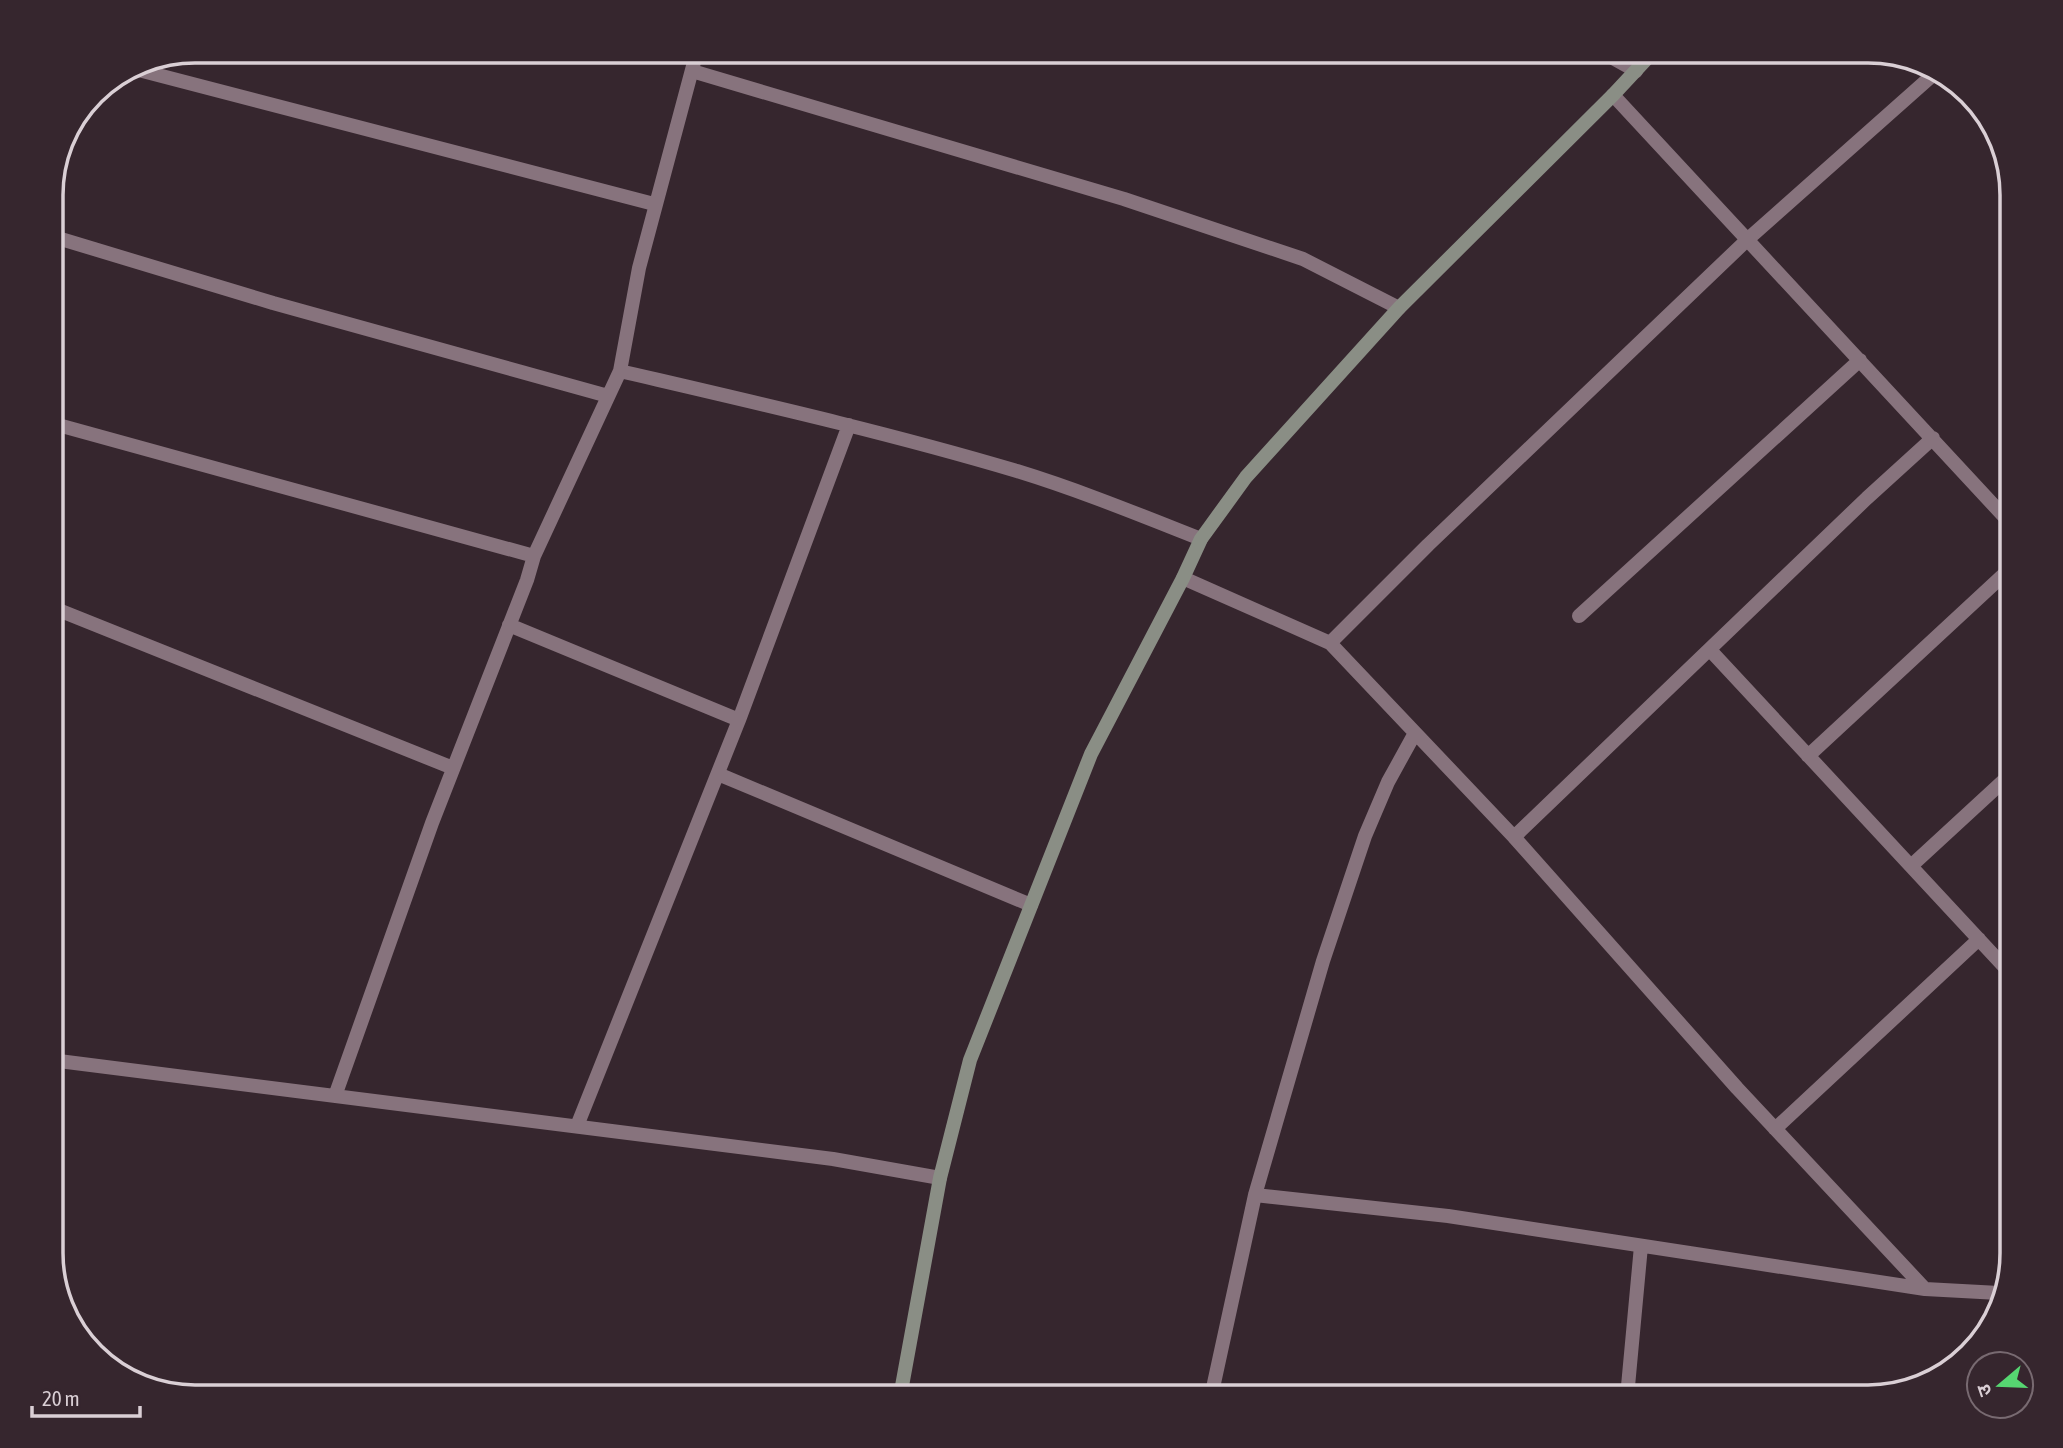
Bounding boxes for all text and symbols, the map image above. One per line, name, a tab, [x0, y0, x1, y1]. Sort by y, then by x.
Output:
north arrow	[1965, 1350, 2035, 1420]
scale bar	[32, 1374, 140, 1418]
text: उ	[1971, 1381, 1996, 1399]
text: 20 m	[42, 1386, 80, 1410]

